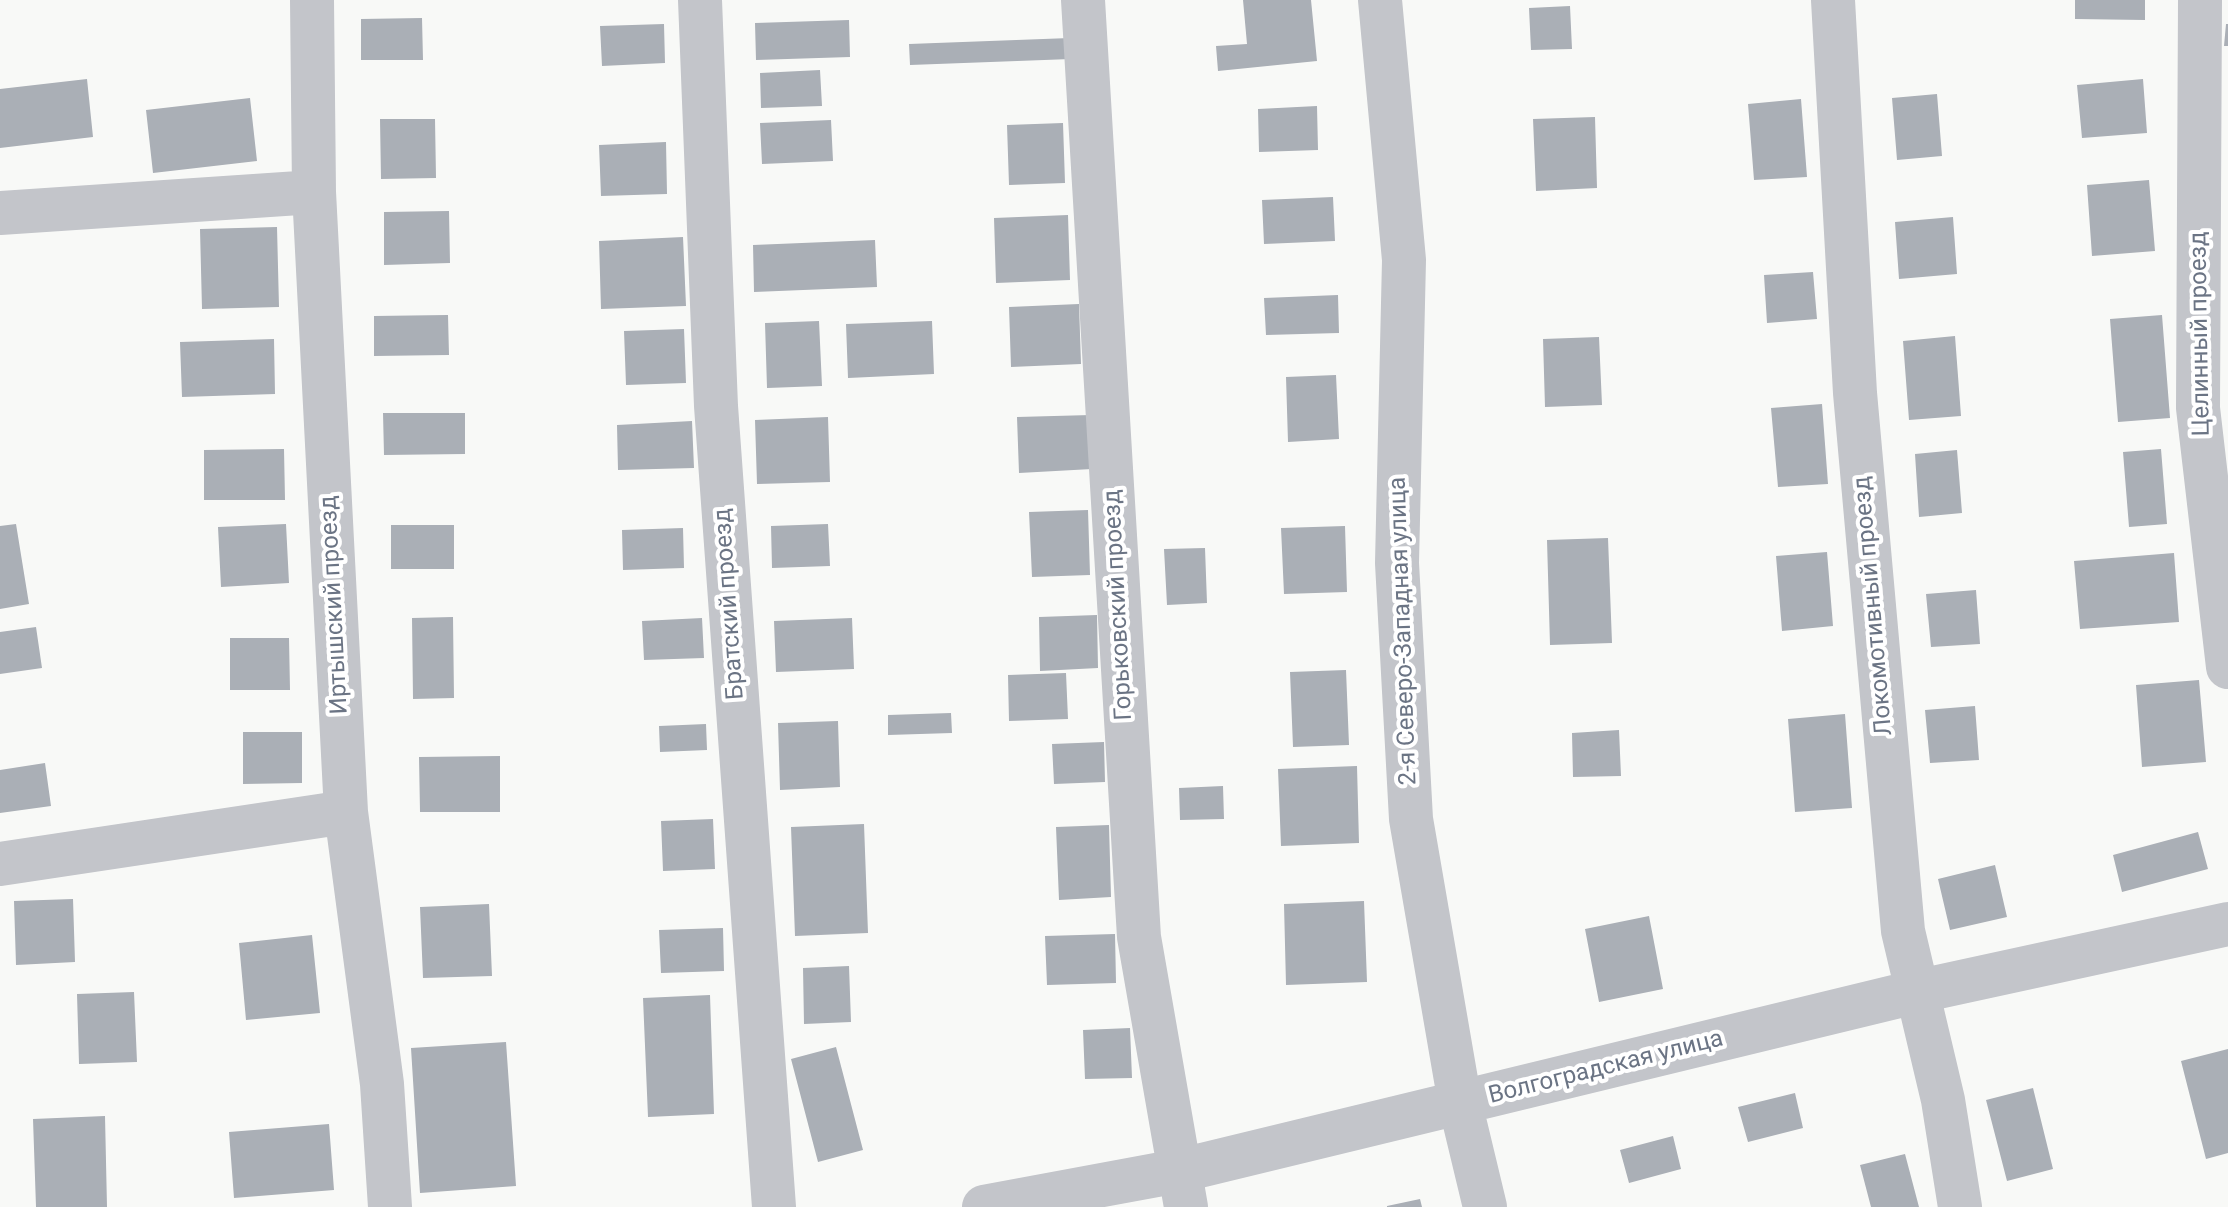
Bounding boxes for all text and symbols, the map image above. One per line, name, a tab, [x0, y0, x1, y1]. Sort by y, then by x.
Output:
street label: Целинный проезд	[2185, 231, 2217, 437]
street label: Локомотивный проезд	[1848, 475, 1900, 737]
street label: 2-я Северо-Западная улица	[1384, 476, 1424, 786]
street label: Горьковский проезд	[1099, 489, 1139, 721]
street label: Иртышский проезд	[315, 495, 355, 715]
street label: Братский проезд	[709, 507, 751, 701]
street label: Волгоградская улица	[1486, 1025, 1726, 1111]

